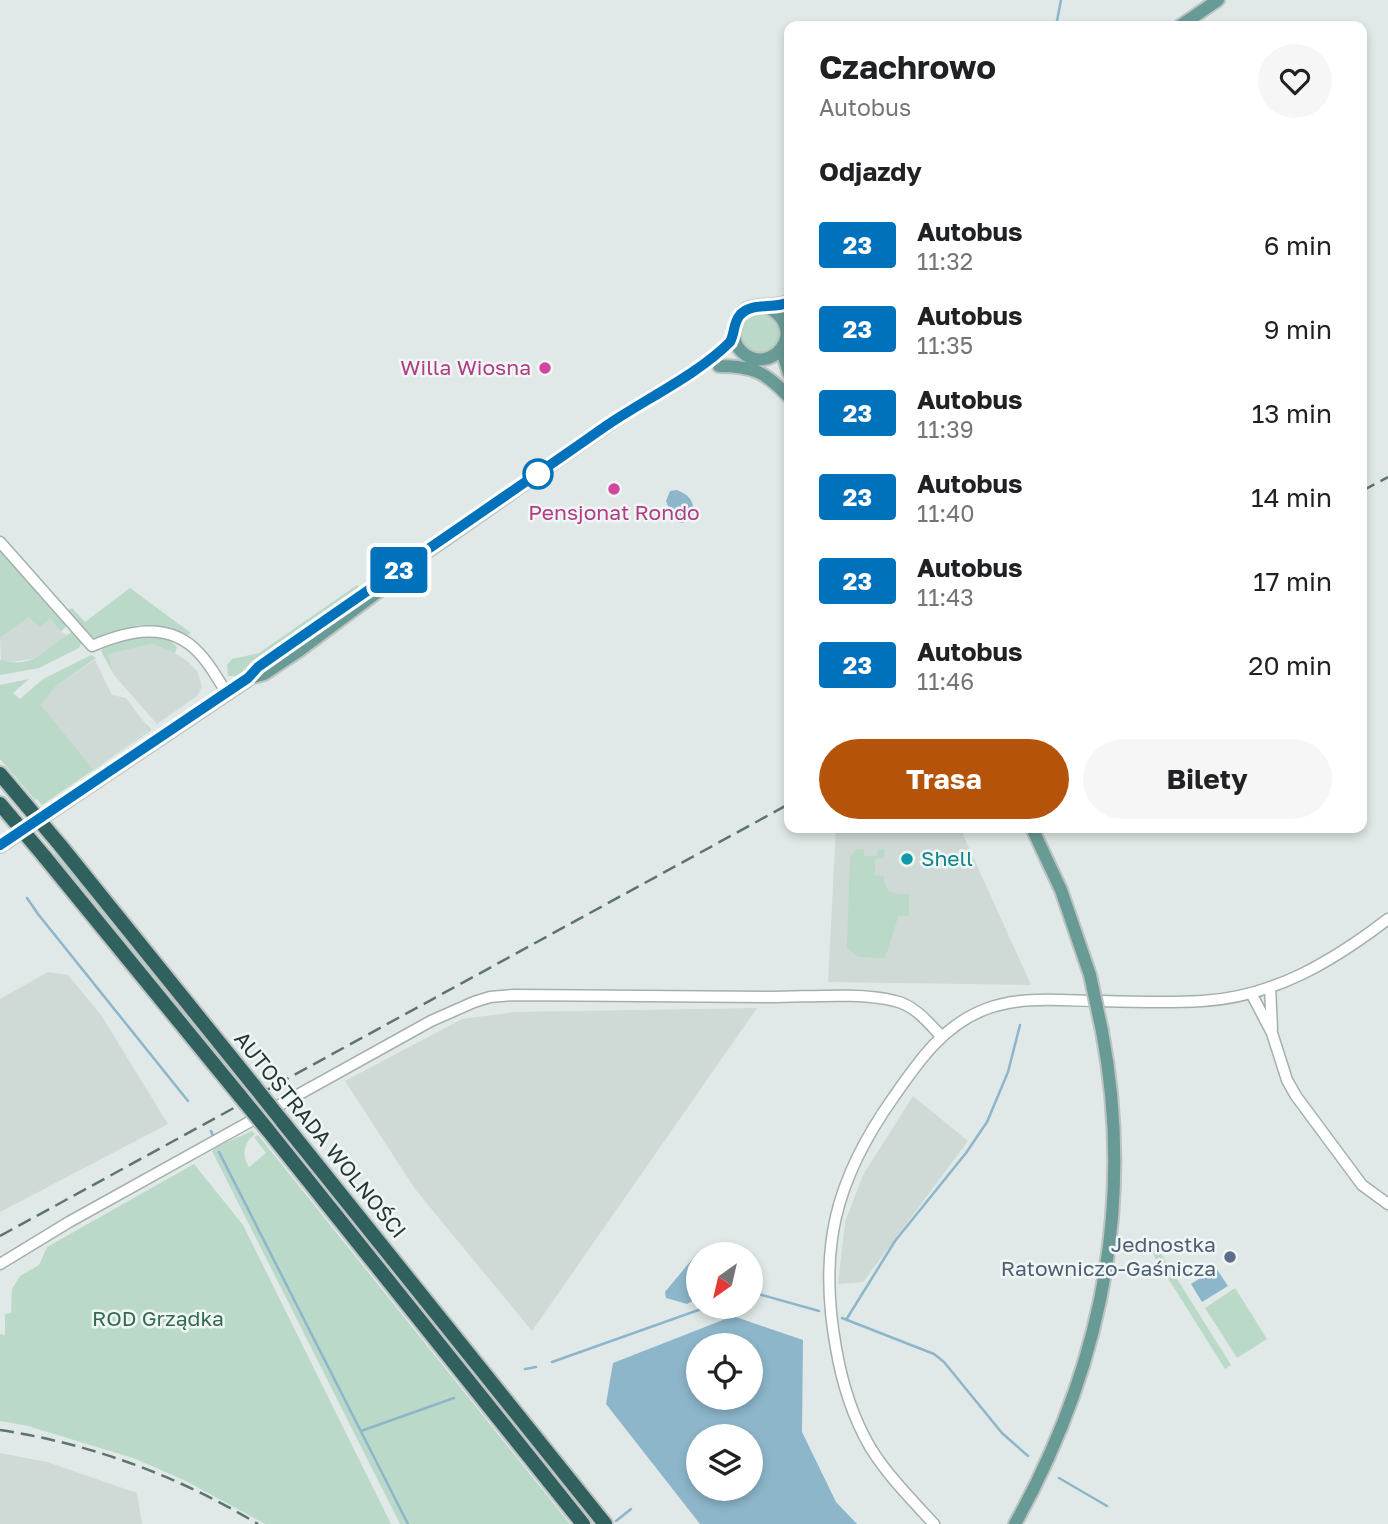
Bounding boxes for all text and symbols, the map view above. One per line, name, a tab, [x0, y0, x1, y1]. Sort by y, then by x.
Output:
button: heart	[1258, 44, 1332, 118]
text: Czachrowo	[819, 47, 996, 86]
text: Autobus	[819, 93, 911, 121]
text: Odjazdy	[819, 156, 922, 187]
text: Autobus	[917, 216, 1023, 247]
text: 23	[843, 230, 872, 259]
text: 6 min	[1264, 230, 1332, 261]
text: 11:32	[917, 247, 973, 275]
text: Autobus	[917, 300, 1023, 331]
text: 23	[843, 314, 872, 343]
text: 9 min	[1264, 314, 1332, 345]
text: 11:35	[917, 331, 973, 359]
place label: Willa Wiosna	[400, 354, 531, 380]
marker: Willa Wiosna	[537, 360, 553, 376]
text: Autobus	[917, 384, 1023, 415]
text: 23	[843, 398, 872, 427]
text: 13 min	[1252, 398, 1332, 429]
text: 11:39	[917, 415, 974, 443]
unlabelled marker	[523, 459, 553, 489]
text: Autobus	[917, 468, 1023, 499]
marker: Pensjonat Rondo	[606, 481, 622, 497]
text: 23	[843, 482, 872, 511]
text: 14 min	[1251, 482, 1332, 513]
place label: Pensjonat Rondo	[528, 499, 700, 525]
text: 11:40	[917, 499, 975, 527]
line badge: 23	[368, 547, 430, 593]
text: Autobus	[917, 552, 1023, 583]
text: 23	[384, 555, 414, 584]
text: 23	[843, 566, 872, 595]
text: 17 min	[1253, 566, 1332, 597]
text: 11:43	[917, 583, 974, 611]
text: Autobus	[917, 636, 1023, 667]
text: 23	[843, 650, 872, 679]
text: 20 min	[1248, 650, 1332, 681]
text: 11:46	[917, 667, 974, 695]
button: Trasa	[819, 739, 1069, 819]
button: Bilety	[1083, 739, 1332, 819]
place label: Shell	[921, 845, 973, 871]
marker: Shell	[899, 851, 915, 867]
street label: AUTOSTRADA WOLNOŚCI	[229, 1026, 412, 1243]
place label: Jednostka Ratowniczo-Gaśnicza	[1001, 1231, 1216, 1281]
north arrow	[686, 1242, 763, 1320]
map controls	[686, 1242, 763, 1501]
marker: Jednostka Ratowniczo-Gaśnicza	[1222, 1249, 1238, 1265]
park label: ROD Grządka	[92, 1305, 224, 1331]
button: locate	[686, 1333, 763, 1410]
button: layers	[686, 1424, 763, 1501]

